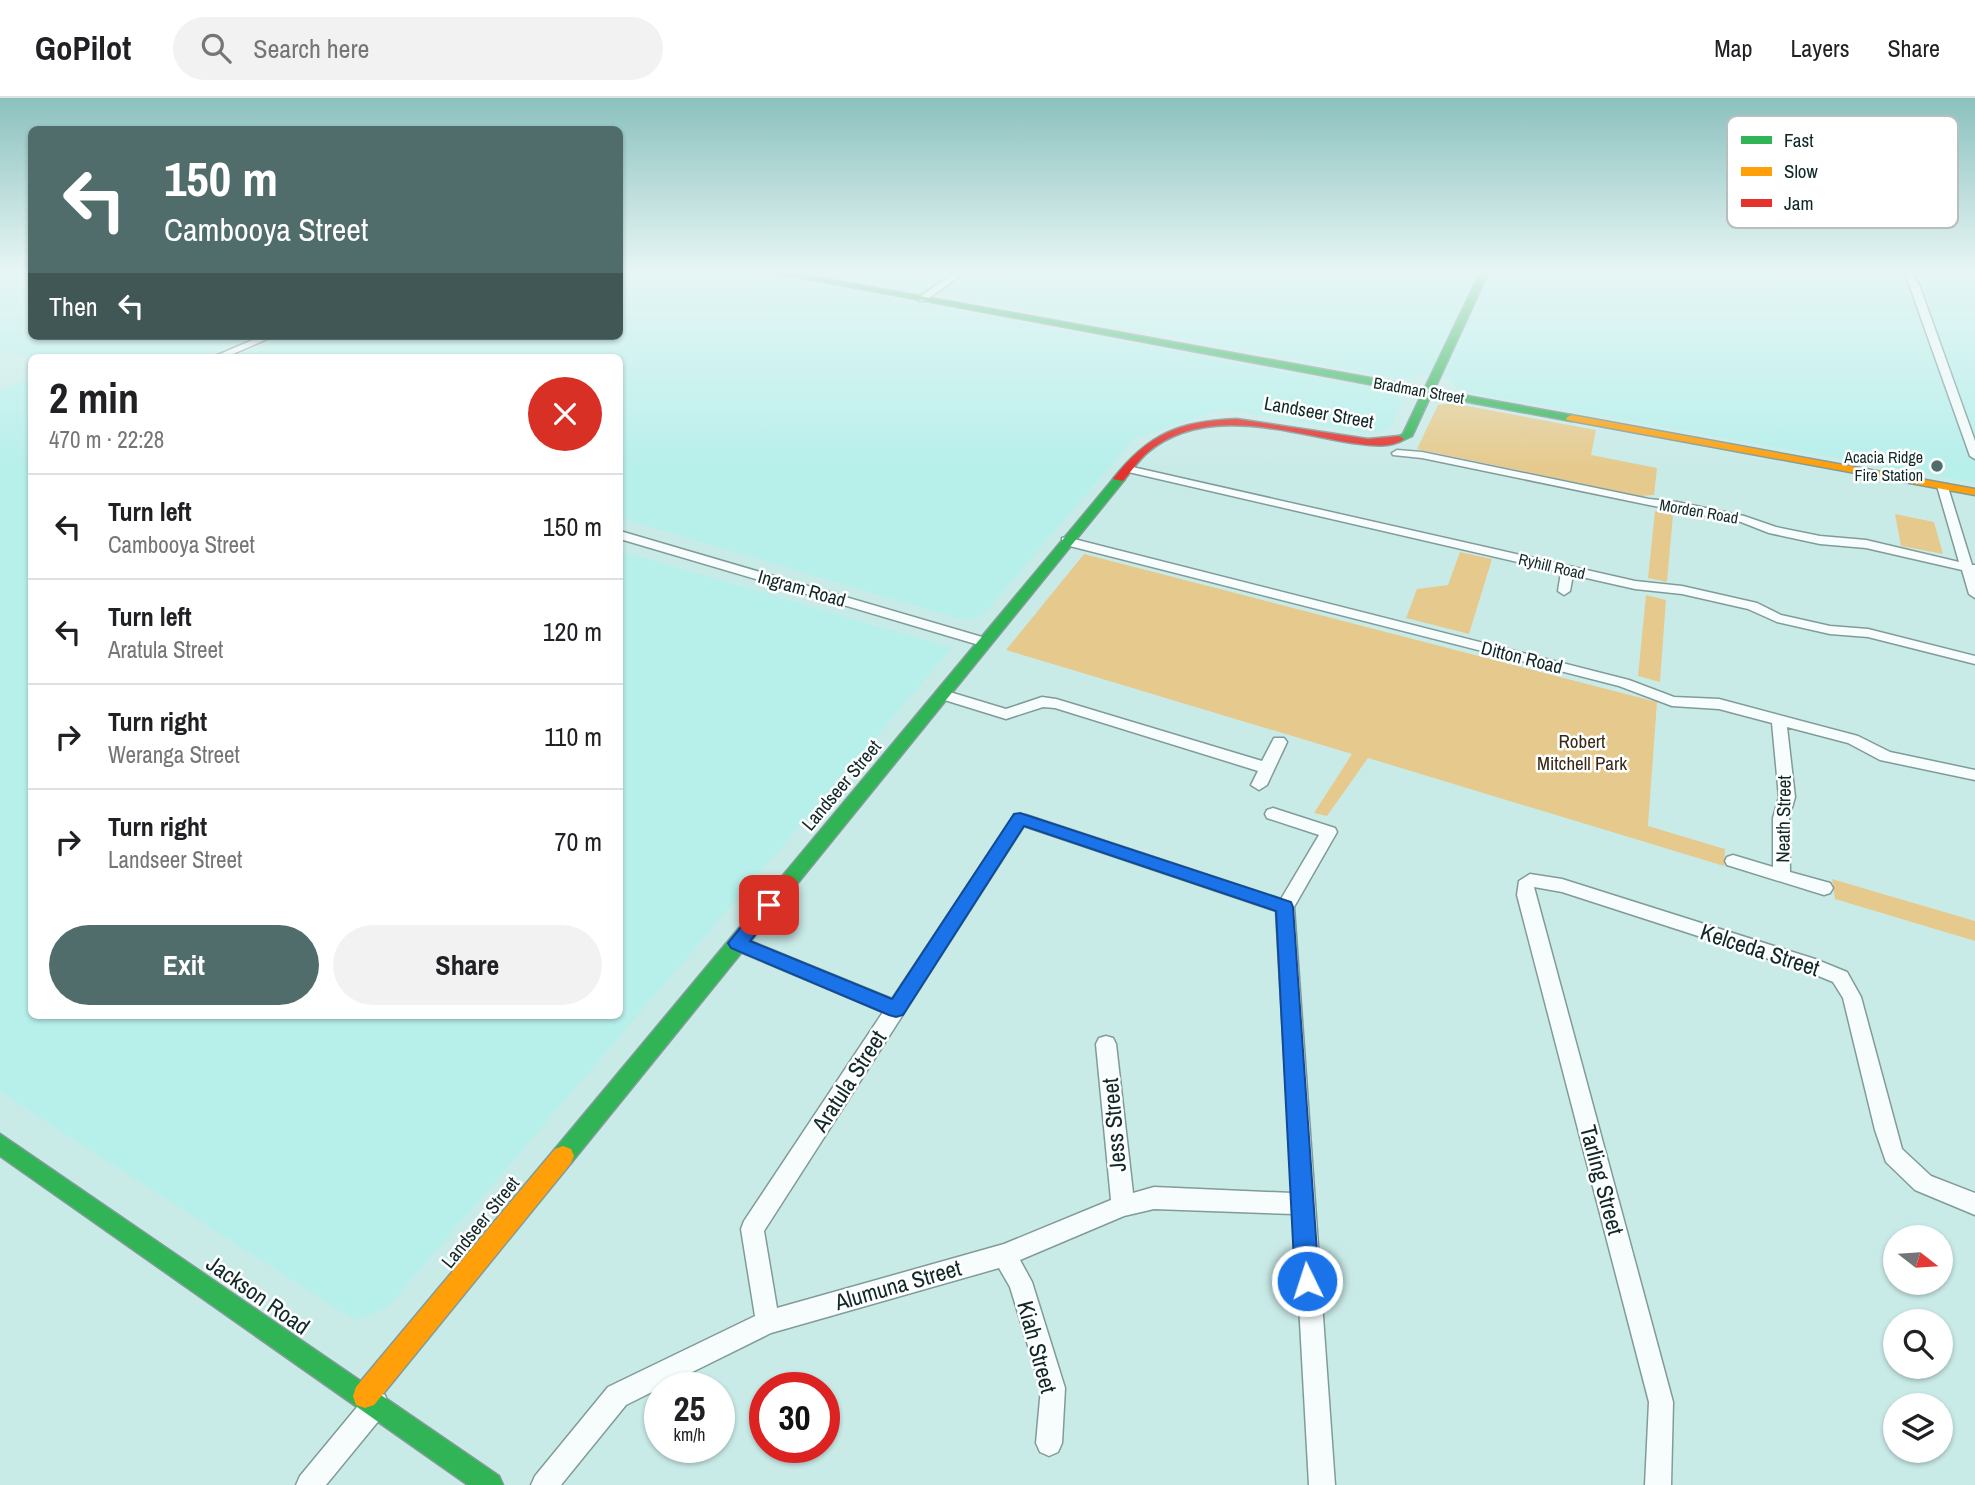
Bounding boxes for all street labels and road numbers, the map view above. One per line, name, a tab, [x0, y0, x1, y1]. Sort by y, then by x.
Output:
street label: Bradman Street	[1372, 371, 1467, 409]
street label: Landseer Street	[1262, 390, 1377, 435]
street label: Morden Road	[1658, 493, 1740, 529]
street label: Ryhill Road	[1516, 548, 1588, 584]
street label: Ingram Road	[755, 563, 849, 613]
street label: Ditton Road	[1479, 634, 1565, 680]
street label: Landseer Street	[795, 734, 887, 836]
street label: Neath Street	[1769, 774, 1797, 863]
street label: Kelceda Street	[1697, 916, 1824, 983]
street label: Aratula Street	[804, 1024, 893, 1138]
street label: Jess Street	[1094, 1077, 1133, 1173]
street label: Tarling Street	[1573, 1122, 1632, 1238]
street label: Landseer Street	[435, 1170, 525, 1273]
street label: Jackson Road	[200, 1248, 316, 1342]
street label: Alumuna Street	[830, 1252, 965, 1318]
street label: Kiah Street	[1010, 1297, 1065, 1396]

